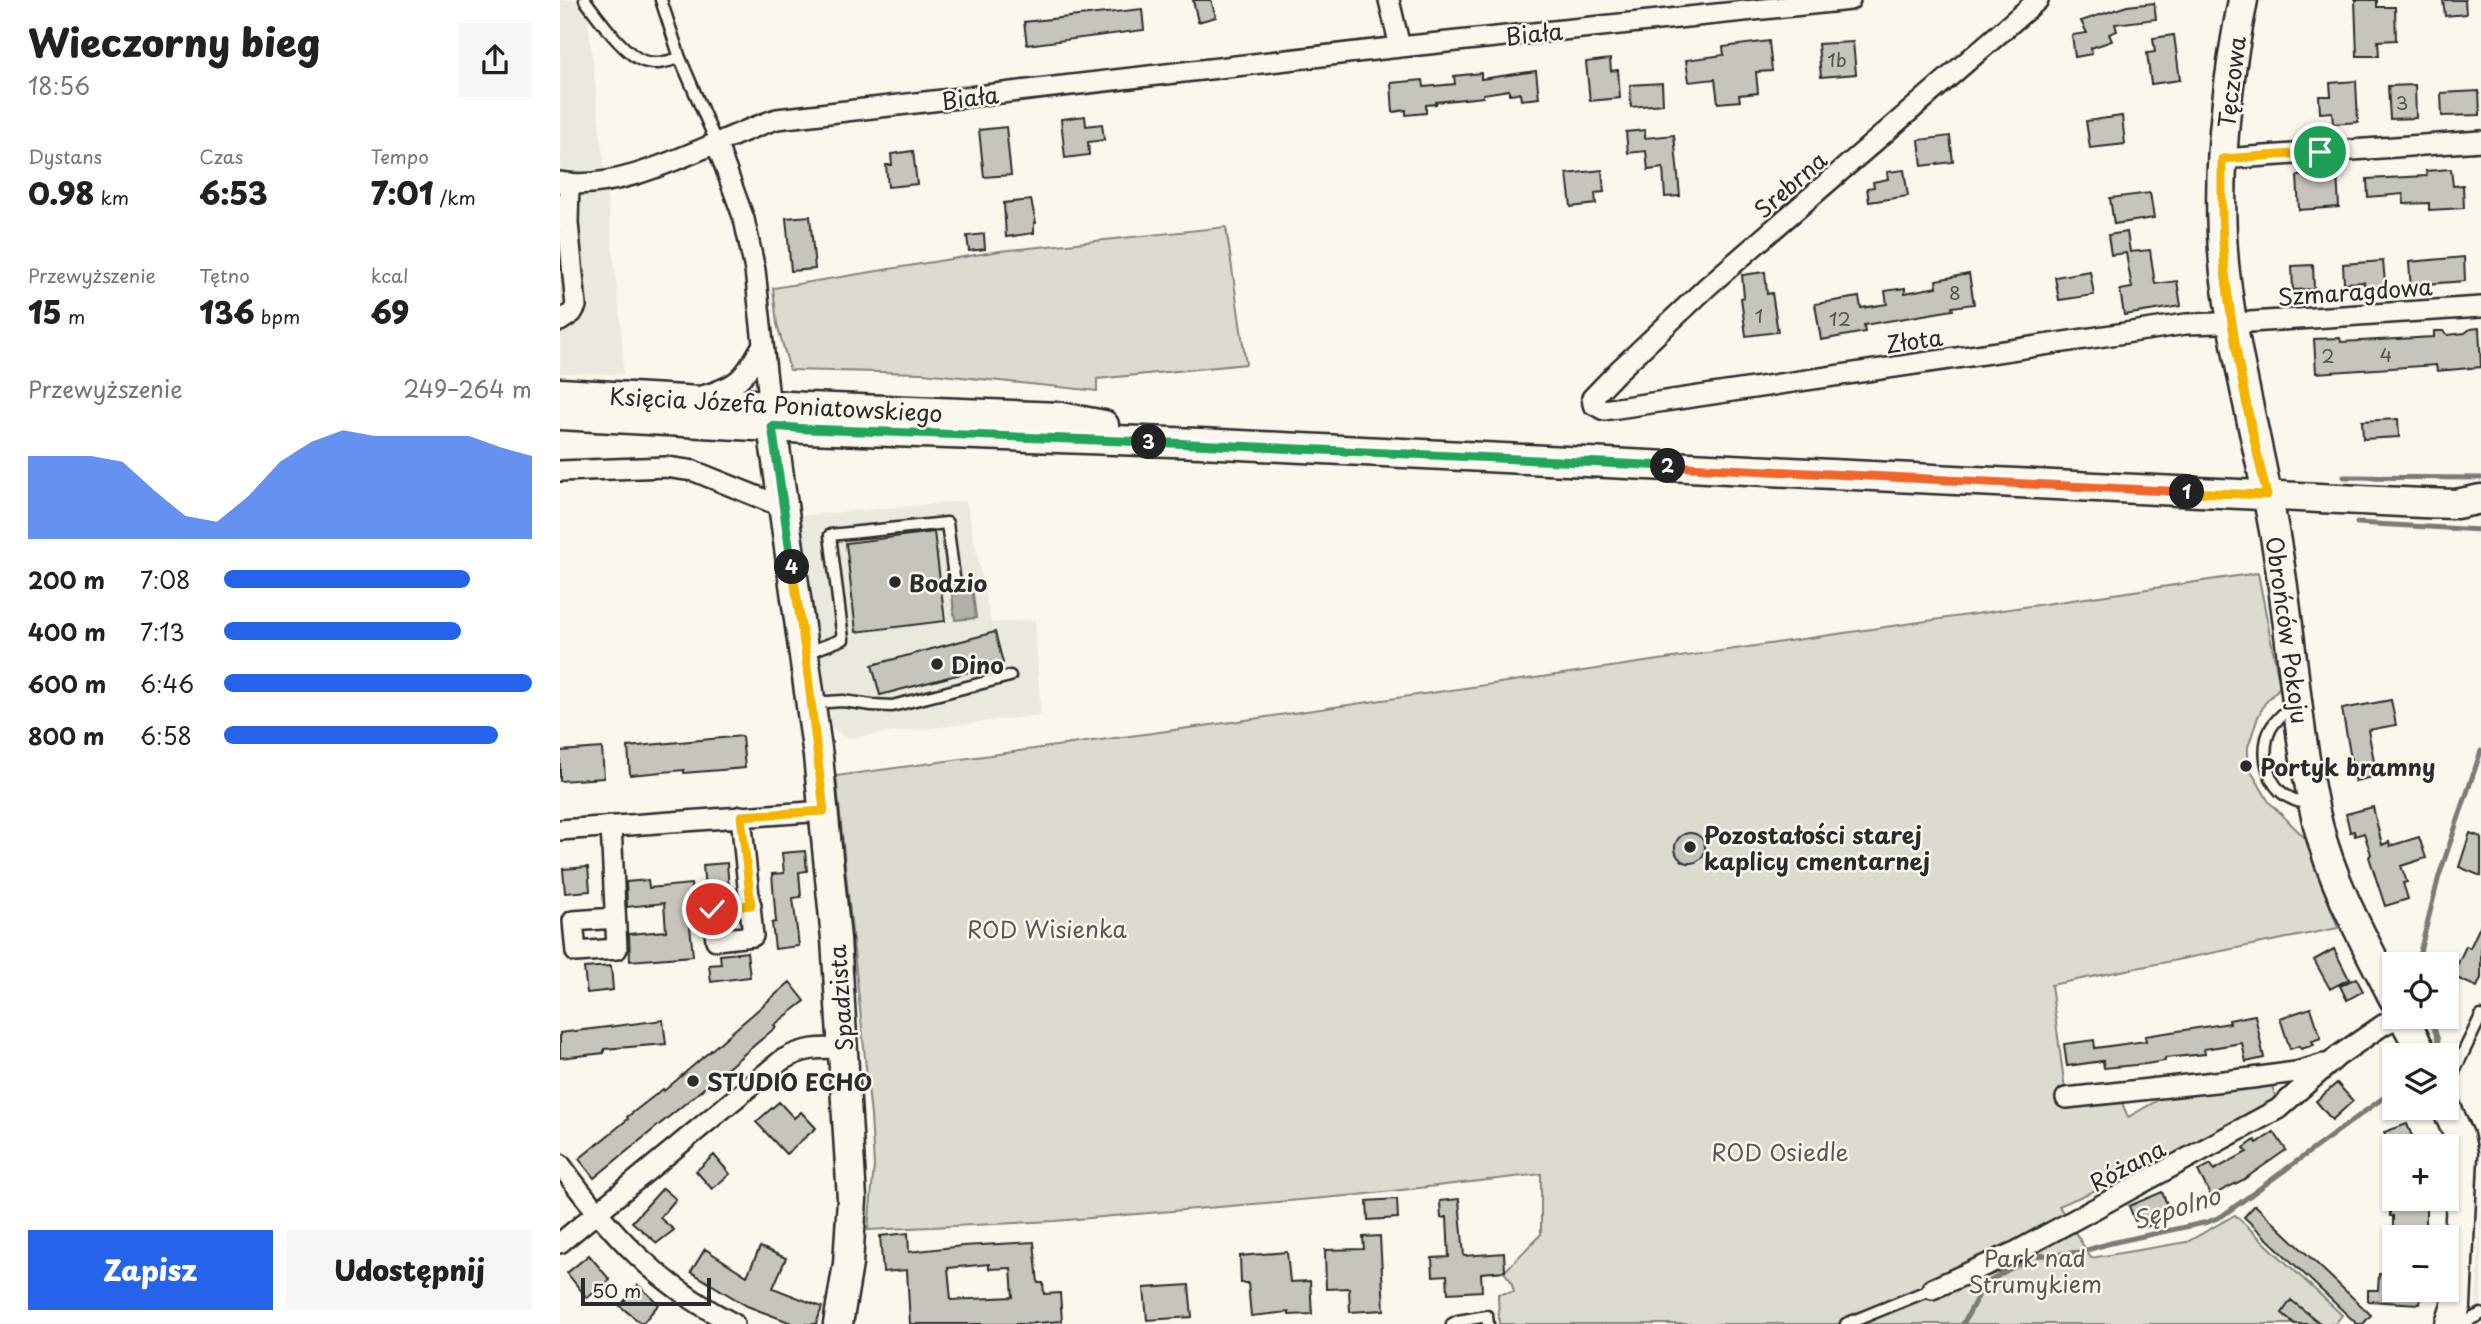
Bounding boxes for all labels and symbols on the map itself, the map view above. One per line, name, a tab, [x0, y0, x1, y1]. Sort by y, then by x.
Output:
street label: Biała	[1504, 13, 1565, 53]
street label: Tęczowa	[2208, 33, 2254, 130]
house number: 1b	[1827, 45, 1847, 73]
street label: Biała	[939, 76, 1001, 118]
house number: 3	[2396, 88, 2408, 116]
pin	[2290, 122, 2350, 182]
street label: Srebrna	[1746, 142, 1835, 226]
street label: Szmaragdowa	[2276, 268, 2434, 314]
house number: 8	[1949, 278, 1961, 306]
house number: 1	[1755, 301, 1763, 329]
house number: 12	[1829, 304, 1851, 332]
street label: Złota	[1883, 319, 1945, 361]
house number: 4	[2380, 340, 2392, 368]
house number: 2	[2321, 341, 2335, 369]
street label: Księcia Józefa Poniatowskiego	[609, 378, 943, 430]
pin: 3	[1132, 424, 1166, 460]
pin: 2	[1650, 448, 1686, 484]
pin: 1	[2170, 475, 2204, 510]
street label: Obrońców Pokoju	[2258, 534, 2318, 726]
pin: 4	[775, 550, 810, 584]
place label: Bodzio	[909, 565, 988, 600]
marker: Bodzio	[887, 574, 903, 590]
place label: Dino	[951, 647, 1004, 682]
marker: Dino	[929, 656, 945, 672]
place label: Portyk bramny	[2260, 749, 2435, 784]
marker: Portyk bramny	[2238, 758, 2254, 774]
place label: Pozostałości starej kaplicy cmentarnej	[1704, 817, 1930, 878]
marker: Pozostałości starej kaplicy cmentarnej	[1682, 839, 1698, 855]
pin	[682, 879, 742, 939]
park label: ROD Wisienka	[967, 911, 1128, 946]
street label: Spadzista	[819, 943, 861, 1052]
place label: STUDIO ECHO	[707, 1064, 872, 1099]
marker: STUDIO ECHO	[685, 1073, 701, 1089]
street label: Różana	[2083, 1130, 2172, 1200]
park label: ROD Osiedle	[1711, 1134, 1849, 1169]
water label: Sępolno	[2128, 1176, 2226, 1237]
park label: Park nad Strumykiem	[1968, 1240, 2102, 1301]
scale bar	[581, 1275, 710, 1307]

